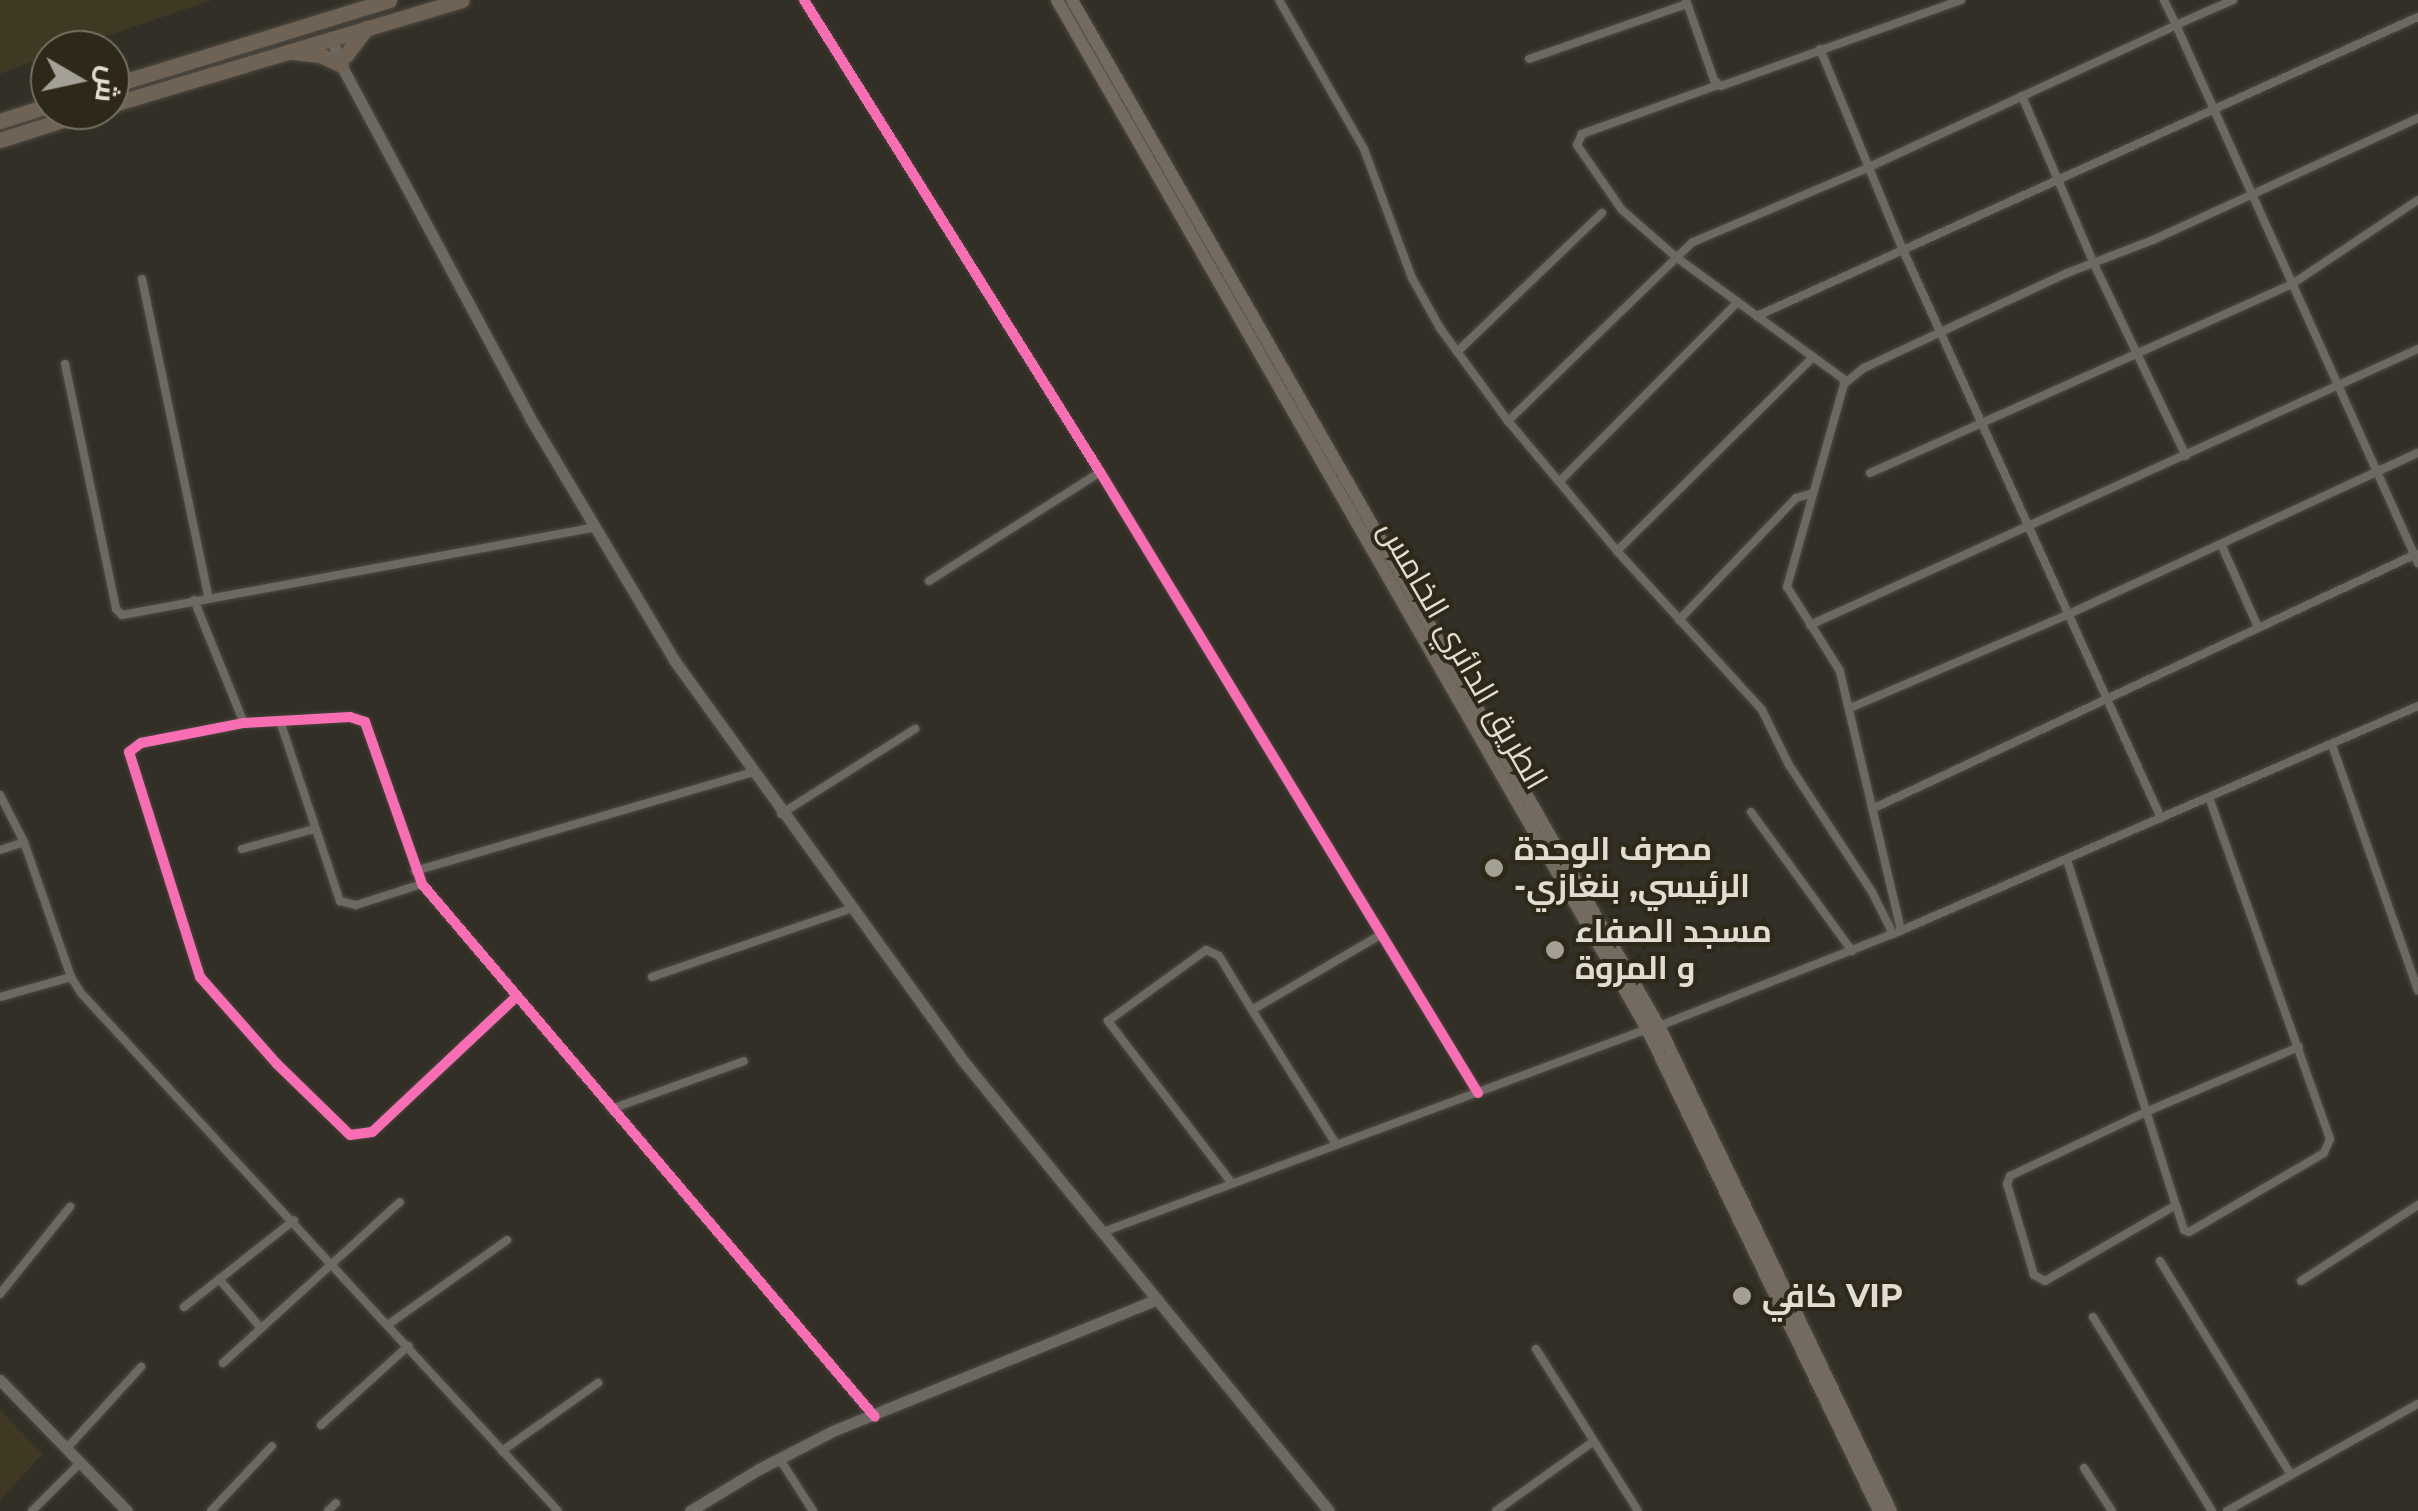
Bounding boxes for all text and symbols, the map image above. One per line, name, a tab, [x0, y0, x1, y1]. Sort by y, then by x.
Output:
north arrow	[30, 30, 130, 130]
text: ش	[88, 64, 127, 105]
street label: الطريق الدائري الخامس	[1370, 514, 1556, 796]
place label: مصرف الوحدة -الرئيسي, بنغازي	[1514, 831, 1750, 906]
marker: مصرف الوحدة -الرئيسي, بنغازي	[1483, 857, 1505, 879]
place label: مسجد الصفاء و المروة	[1575, 913, 1772, 988]
marker: مسجد الصفاء و المروة	[1544, 939, 1566, 961]
place label: كافي VIP	[1762, 1277, 1903, 1315]
marker: كافي VIP	[1731, 1285, 1753, 1307]

